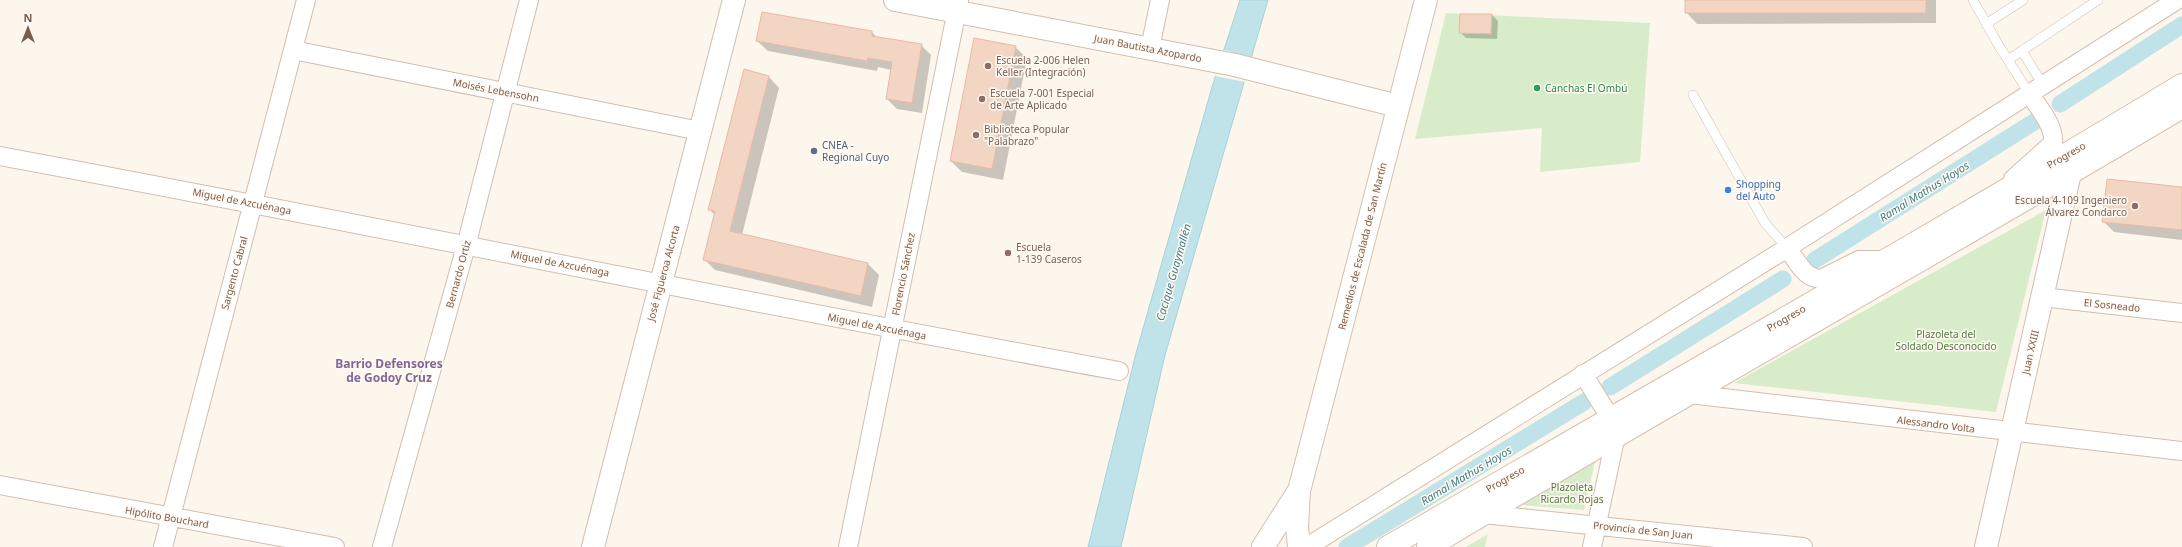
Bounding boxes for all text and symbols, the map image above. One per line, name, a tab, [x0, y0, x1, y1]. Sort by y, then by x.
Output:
north arrow	[8, 8, 48, 48]
text: N	[24, 10, 32, 25]
street label: Juan Bautista Azopardo	[1092, 30, 1203, 65]
place label: Escuela 2-006 Helen Keller (Integración)	[996, 53, 1090, 79]
marker: Escuela 2-006 Helen Keller (Integración)	[983, 61, 993, 71]
street label: Moisés Lebensohn	[452, 75, 540, 105]
place label: Canchas El Ombú	[1545, 81, 1627, 95]
marker: Canchas El Ombú	[1532, 83, 1542, 93]
place label: Escuela 7-001 Especial de Arte Aplicado	[990, 86, 1094, 112]
marker: Escuela 7-001 Especial de Arte Aplicado	[977, 94, 987, 104]
place label: Biblioteca Popular "Palabrazo"	[984, 122, 1069, 148]
marker: Biblioteca Popular "Palabrazo"	[971, 130, 981, 140]
place label: CNEA - Regional Cuyo	[822, 138, 889, 164]
street label: Progreso	[2044, 138, 2088, 172]
marker: CNEA - Regional Cuyo	[809, 146, 819, 156]
water label: Ramal Mathus Hoyos	[1876, 157, 1972, 225]
street label: Remedios de Escalada de San Martín	[1334, 161, 1390, 331]
place label: Shopping del Auto	[1736, 177, 1781, 203]
street label: Miguel de Azcuénaga	[191, 185, 293, 217]
marker: Shopping del Auto	[1723, 185, 1733, 195]
place label: Escuela 4-109 Ingeniero Álvarez Condarco	[2015, 193, 2127, 219]
marker: Escuela 4-109 Ingeniero Álvarez Condarco	[2130, 201, 2140, 211]
water label: Cacique Guaymallén	[1152, 222, 1194, 322]
street label: José Figueroa Alcorta	[643, 223, 683, 324]
street label: Florencio Sánchez	[888, 231, 918, 317]
street label: Sargento Cabral	[217, 235, 251, 311]
street label: Bernardo Ortiz	[442, 238, 474, 309]
place label: Escuela 1-139 Caseros	[1016, 240, 1082, 266]
street label: Miguel de Azcuénaga	[509, 247, 611, 279]
marker: Escuela 1-139 Caseros	[1003, 248, 1013, 258]
street label: El Sosneado	[2083, 295, 2141, 315]
street label: Progreso	[1764, 301, 1808, 335]
street label: Miguel de Azcuénaga	[826, 310, 928, 342]
park label: Plazoleta del Soldado Desconocido	[1895, 327, 1997, 353]
street label: Juan XXIII	[2018, 328, 2042, 377]
district label: Barrio Defensores de Godoy Cruz	[335, 355, 443, 386]
street label: Alessandro Volta	[1896, 412, 1976, 436]
water label: Ramal Mathus Hoyos	[1418, 442, 1514, 508]
street label: Progreso	[1483, 462, 1527, 496]
park label: Plazoleta Ricardo Rojas	[1540, 480, 1604, 506]
street label: Hipólito Bouchard	[124, 503, 210, 531]
street label: Provincia de San Juan	[1592, 518, 1694, 542]

